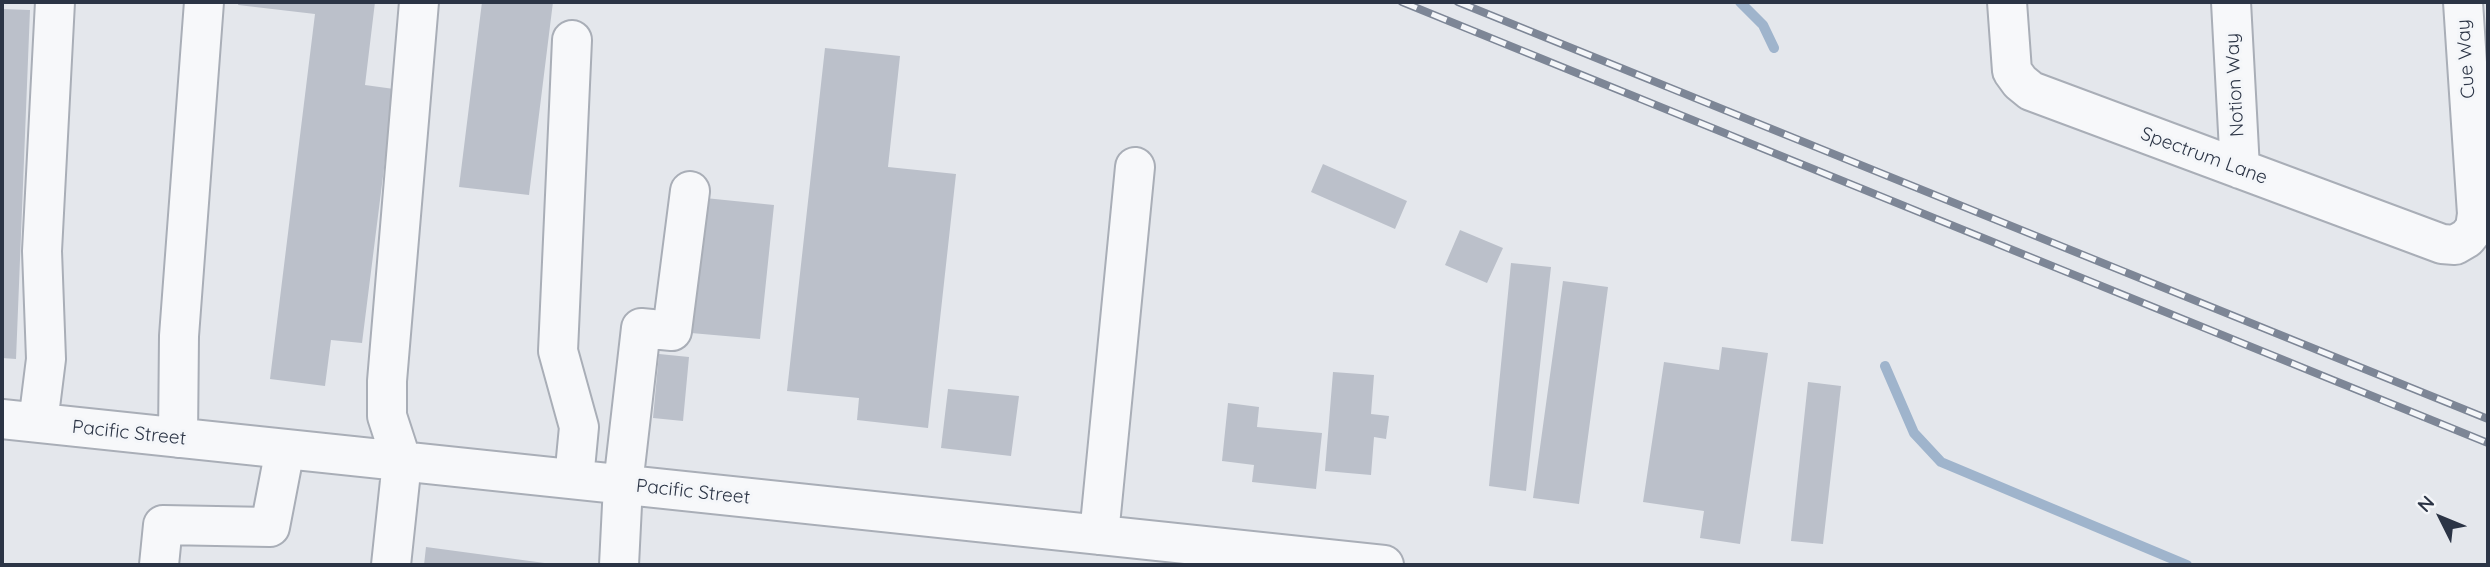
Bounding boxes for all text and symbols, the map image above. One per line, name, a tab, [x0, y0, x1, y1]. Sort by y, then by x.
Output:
street label: Cue Way	[2452, 18, 2480, 100]
street label: Notion Way	[2221, 33, 2249, 137]
street label: Spectrum Lane	[2138, 123, 2270, 189]
street label: Pacific Street	[71, 416, 187, 450]
street label: Pacific Street	[635, 475, 751, 509]
north arrow	[2406, 483, 2476, 553]
text: N	[2412, 490, 2439, 517]

